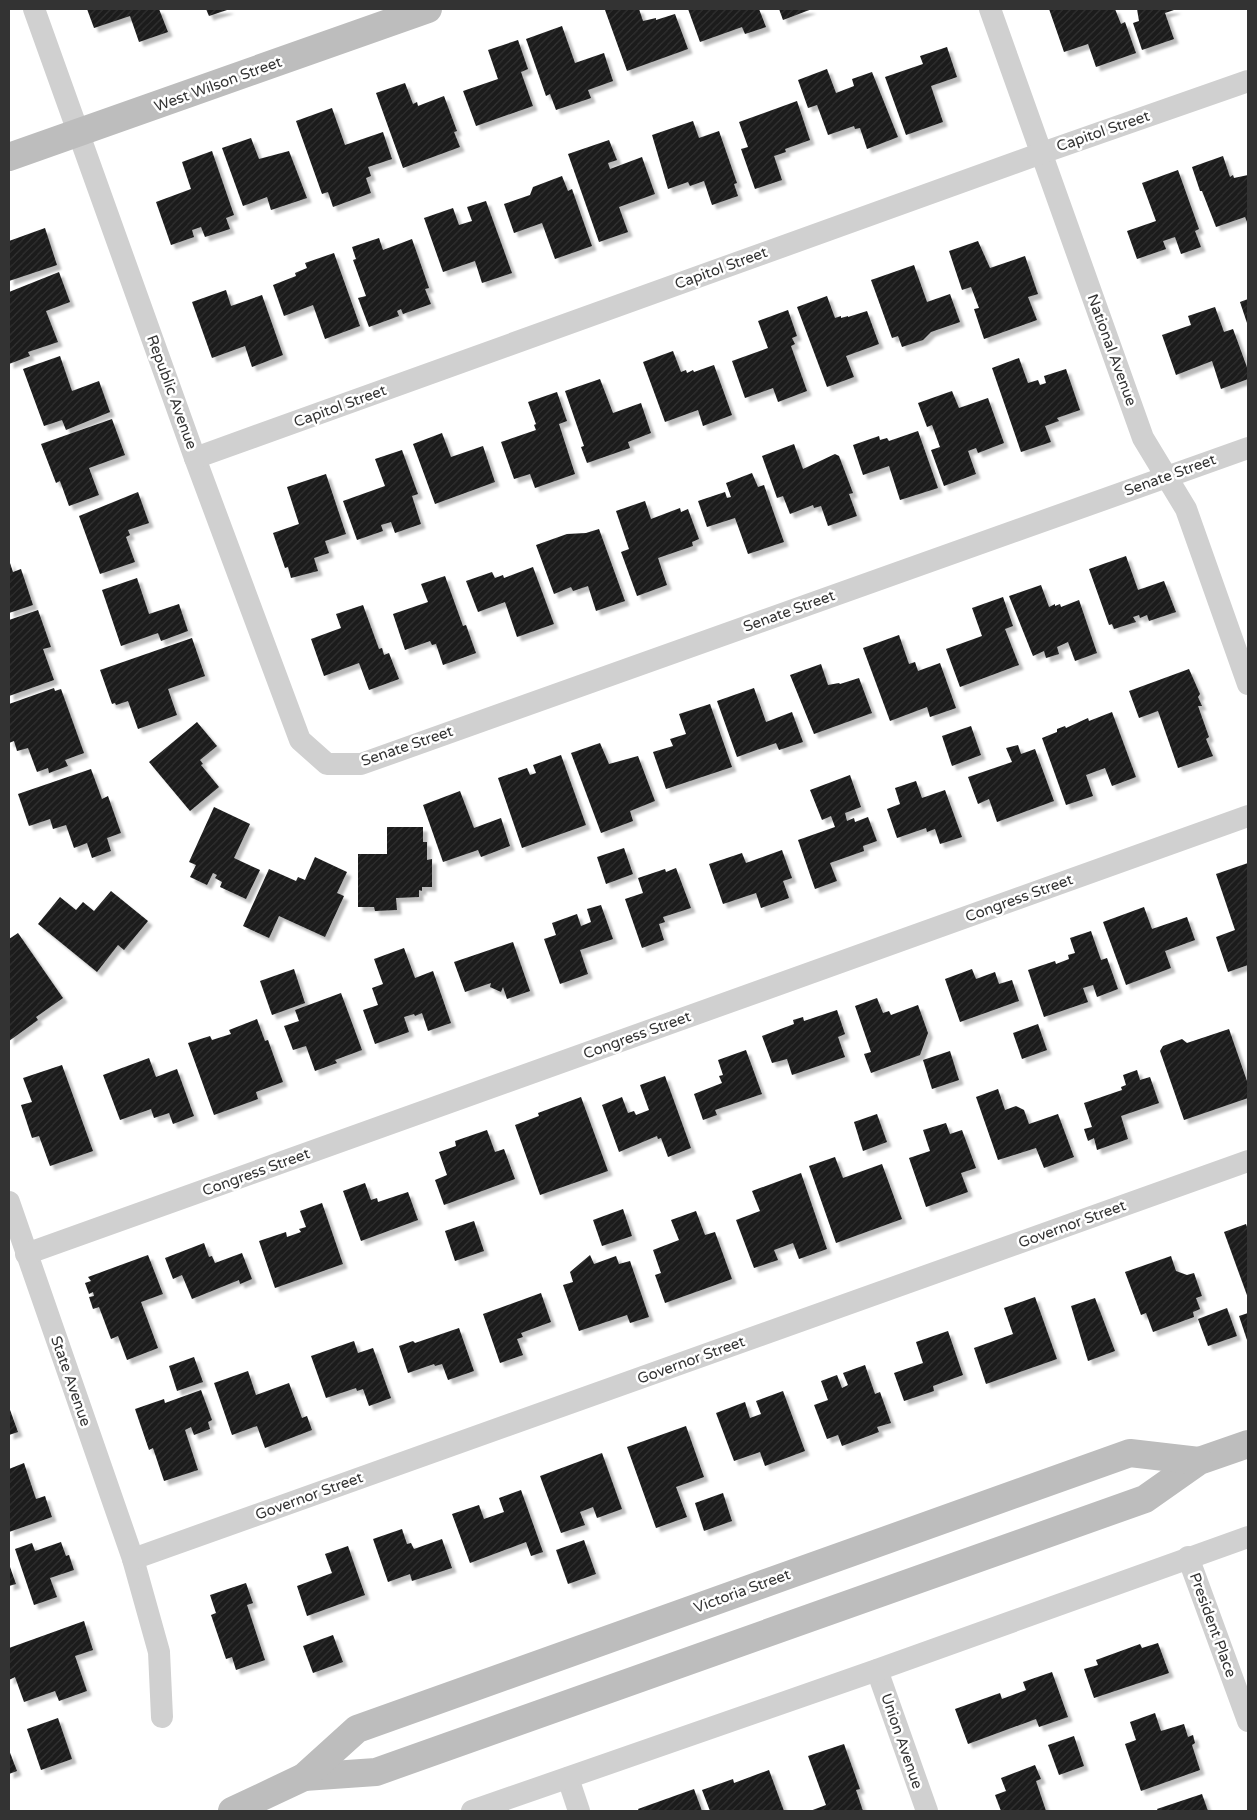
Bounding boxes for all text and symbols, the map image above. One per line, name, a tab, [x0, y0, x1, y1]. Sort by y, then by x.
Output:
street label: West Wilson Street	[152, 52, 285, 115]
street label: Capitol Street	[1054, 107, 1152, 155]
street label: Capitol Street	[672, 243, 770, 293]
street label: National Avenue	[1083, 292, 1141, 408]
street label: Republic Avenue	[143, 332, 201, 452]
street label: Capitol Street	[291, 381, 389, 431]
street label: Senate Street	[1122, 450, 1218, 500]
street label: Senate Street	[741, 586, 837, 636]
street label: Senate Street	[359, 722, 456, 770]
street label: Congress Street	[963, 870, 1075, 926]
street label: Congress Street	[581, 1007, 693, 1063]
street label: Congress Street	[200, 1144, 312, 1200]
street label: Governor Street	[1016, 1196, 1129, 1252]
street label: Governor Street	[635, 1332, 748, 1388]
street label: State Avenue	[47, 1333, 95, 1429]
street label: Governor Street	[253, 1468, 366, 1524]
street label: Victoria Street	[691, 1565, 793, 1617]
street label: President Place	[1186, 1570, 1240, 1680]
street label: Union Avenue	[877, 1691, 927, 1791]

